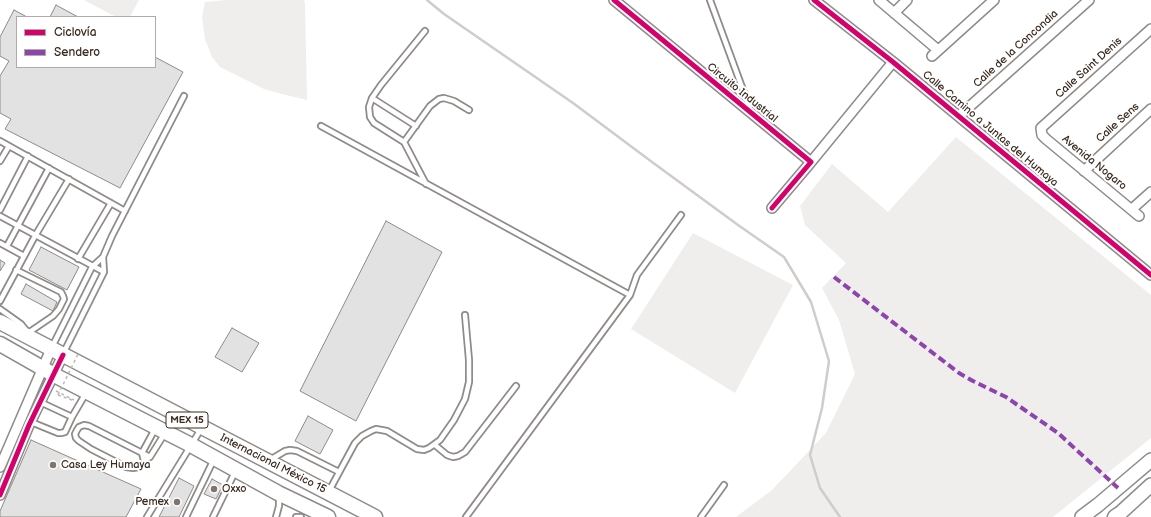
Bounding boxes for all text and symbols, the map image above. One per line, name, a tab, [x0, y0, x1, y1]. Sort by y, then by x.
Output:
street label: Calle de la Concondia	[971, 7, 1061, 91]
legend	[16, 16, 156, 68]
text: Ciclovía	[54, 25, 96, 40]
street label: Calle Saint Denis	[1053, 35, 1125, 101]
text: Sendero	[54, 45, 100, 60]
street label: Circuito Industrial	[704, 60, 780, 126]
street label: Calle Camino a Juntas del Humaya	[919, 68, 1061, 190]
street label: Calle Sens	[1094, 100, 1142, 146]
street label: Avenida Nogaro	[1059, 133, 1129, 193]
road number: MEX 15	[166, 412, 208, 428]
street label: Internacional México 15	[218, 431, 328, 497]
place label: Casa Ley Humaya	[61, 458, 150, 472]
marker: Casa Ley Humaya	[48, 460, 58, 470]
place label: Oxxo	[222, 482, 247, 496]
marker: Oxxo	[209, 484, 219, 494]
place label: Pemex	[135, 495, 169, 509]
marker: Pemex	[172, 497, 182, 507]

